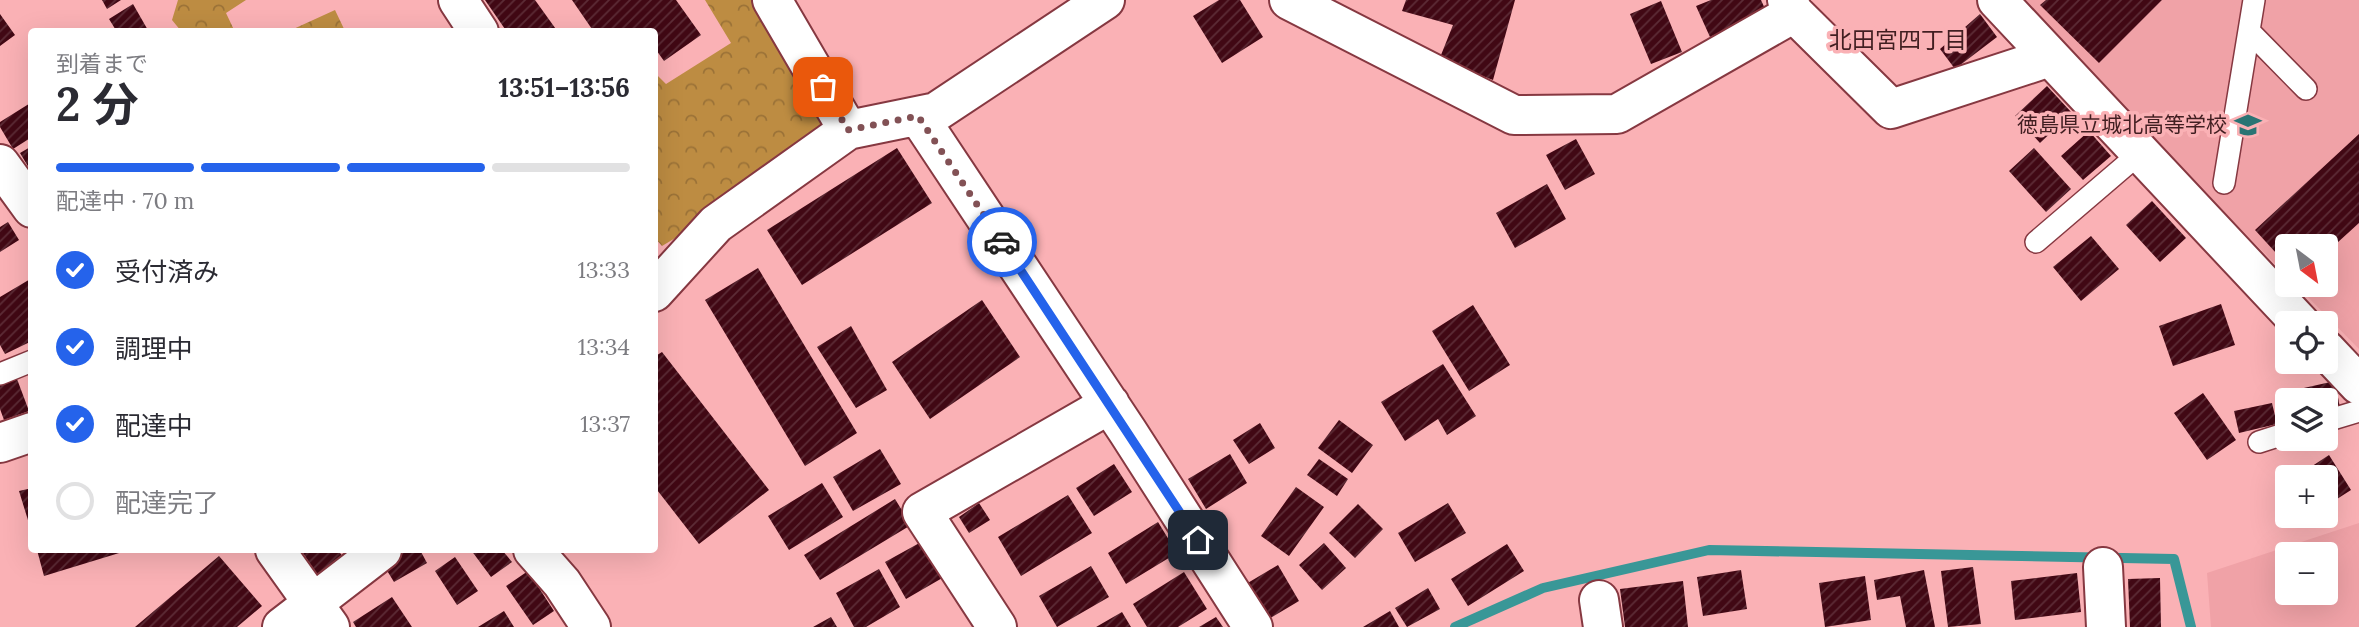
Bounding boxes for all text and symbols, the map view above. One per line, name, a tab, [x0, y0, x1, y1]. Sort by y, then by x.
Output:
district label: 北田宮四丁目	[1829, 25, 1967, 54]
text: 到着まで	[56, 49, 148, 78]
pin	[793, 57, 853, 117]
icon: bag	[804, 68, 842, 106]
text: 13:51–13:56	[499, 71, 630, 104]
text: 2 分	[56, 75, 139, 134]
school or university icon: 徳島県立城北高等学校	[2233, 110, 2263, 140]
place label: 徳島県立城北高等学校	[2017, 111, 2227, 138]
text: 配達中 · 70 m	[56, 186, 194, 215]
courier	[967, 207, 1037, 277]
icon: car	[983, 223, 1021, 261]
north arrow	[2275, 234, 2338, 298]
map controls	[2275, 234, 2338, 605]
icon: check	[56, 251, 94, 289]
text: 受付済み	[115, 255, 219, 288]
text: 13:33	[577, 255, 630, 284]
button: locate	[2275, 311, 2338, 374]
icon: check	[56, 328, 94, 366]
text: 調理中	[115, 332, 193, 365]
text: 13:34	[578, 332, 630, 361]
button: layers	[2275, 388, 2338, 451]
icon: check	[56, 405, 94, 443]
text: 配達中	[115, 409, 193, 442]
text: 13:37	[580, 409, 630, 438]
button: +	[2275, 465, 2338, 528]
text: 配達完了	[115, 486, 219, 519]
pin	[1168, 510, 1228, 570]
icon: home	[1179, 521, 1217, 559]
button: −	[2275, 542, 2338, 605]

